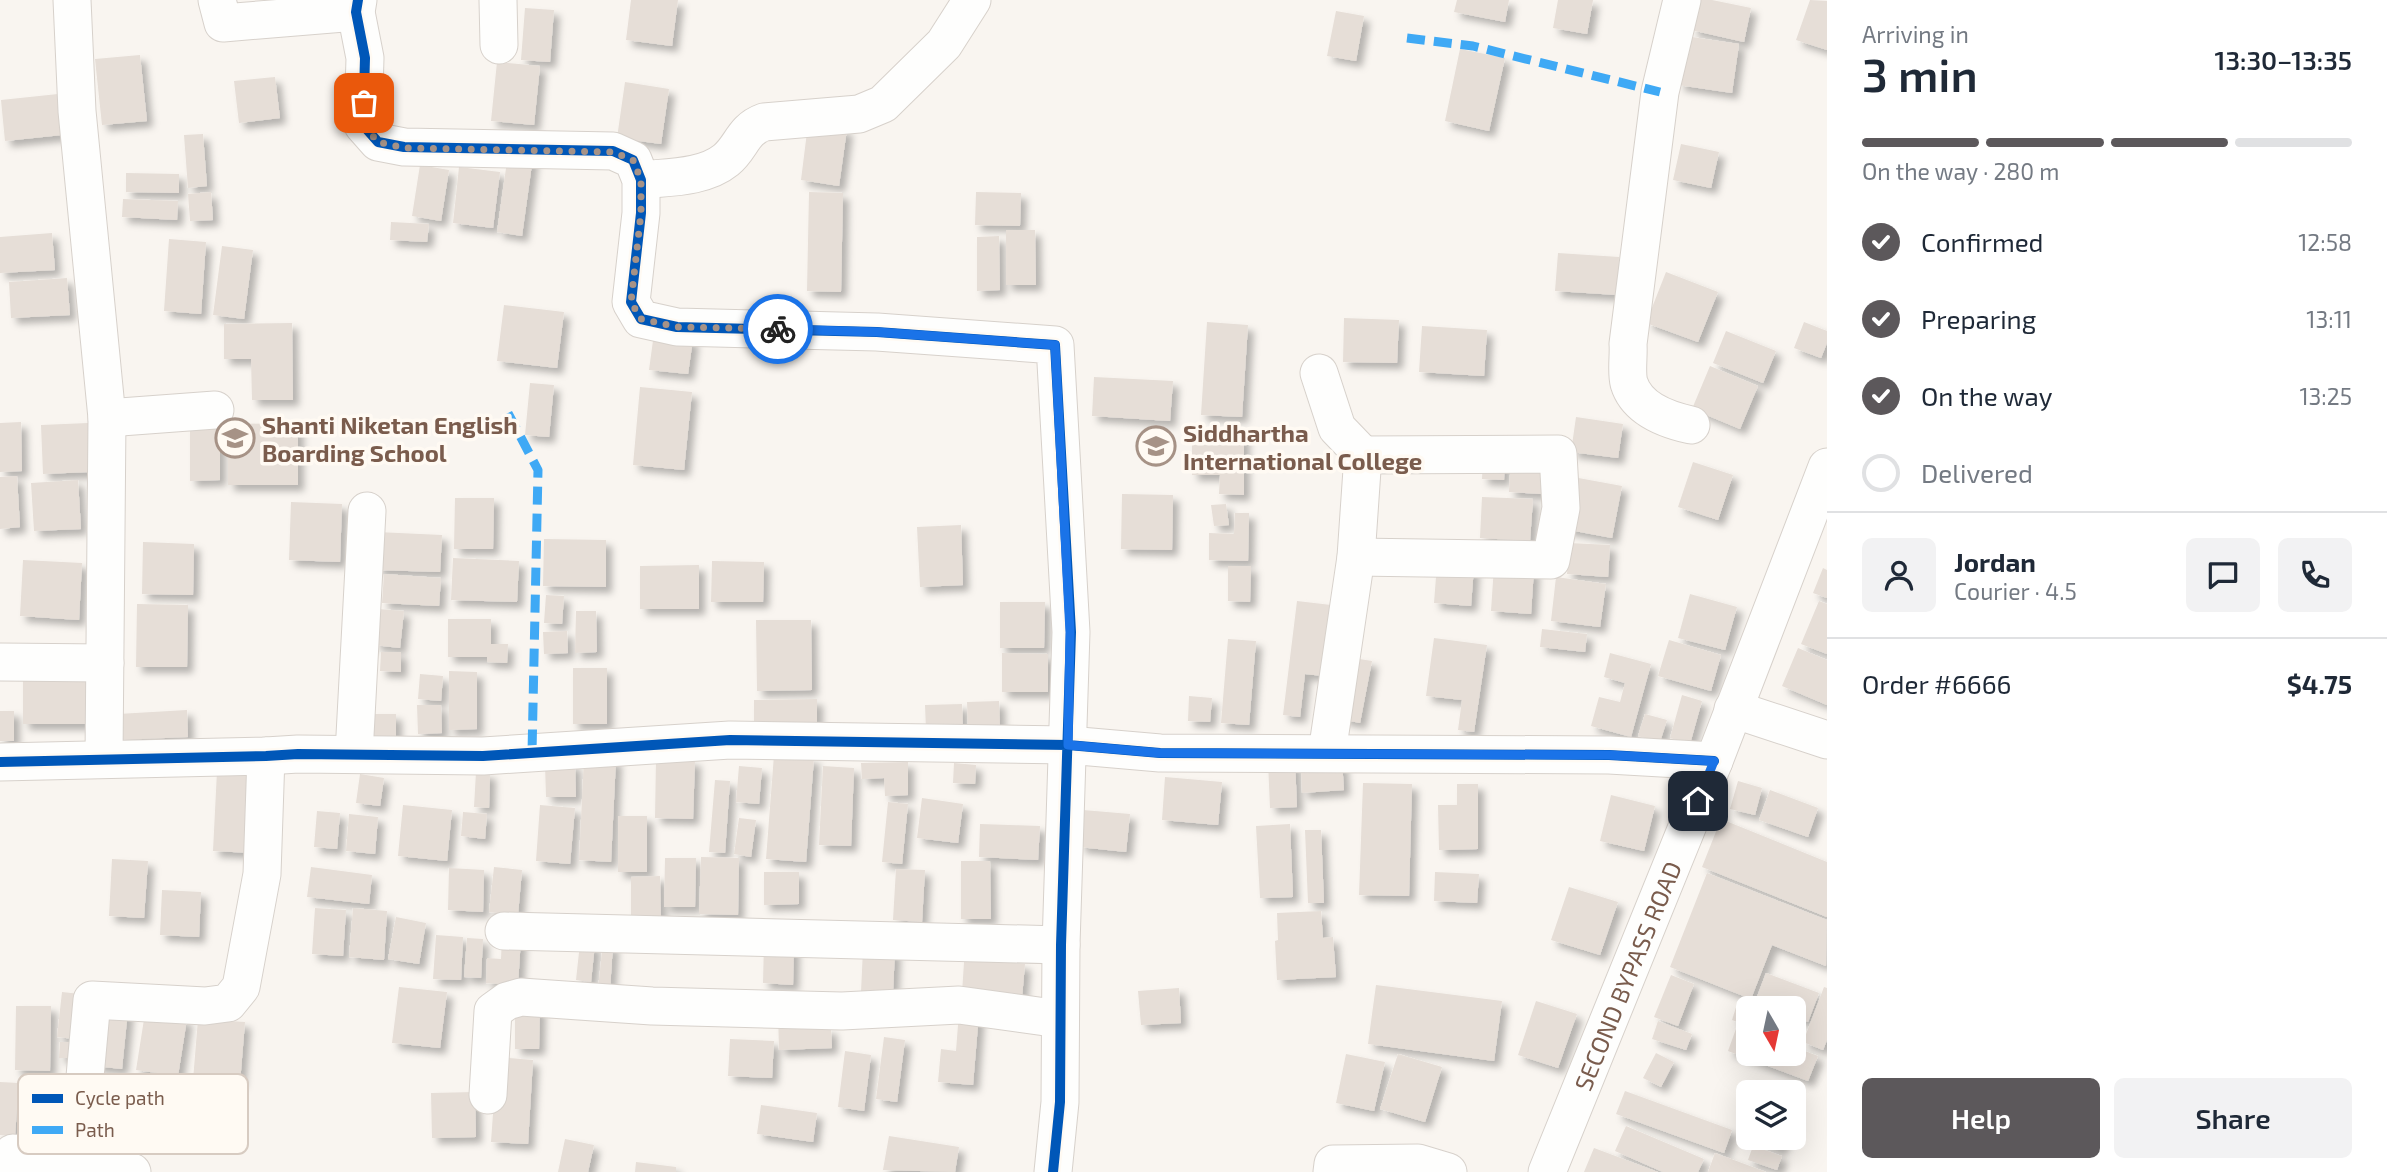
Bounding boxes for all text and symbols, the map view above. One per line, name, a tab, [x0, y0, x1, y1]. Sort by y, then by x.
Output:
text: Arriving in	[1862, 20, 1969, 48]
text: 13:30–13:35	[2215, 44, 2352, 75]
text: 3 min	[1862, 46, 1978, 101]
pin	[334, 73, 394, 133]
icon: bag	[345, 84, 383, 122]
text: On the way · 280 m	[1862, 157, 2059, 185]
icon: check	[1862, 223, 1900, 261]
text: Confirmed	[1921, 226, 2044, 257]
text: 12:58	[2298, 228, 2352, 256]
courier	[743, 294, 813, 364]
icon: check	[1862, 300, 1900, 338]
text: Preparing	[1921, 303, 2036, 334]
text: 13:11	[2306, 305, 2352, 333]
icon: bike	[759, 310, 797, 348]
icon: check	[1862, 377, 1900, 415]
text: On the way	[1921, 380, 2052, 411]
text: 13:25	[2299, 382, 2352, 410]
place label: Shanti Niketan English Boarding School	[262, 410, 518, 467]
school or university icon: Shanti Niketan English Boarding School	[214, 417, 256, 459]
place label: Siddhartha International College	[1183, 418, 1422, 475]
school or university icon: Siddhartha International College	[1135, 425, 1177, 467]
text: Delivered	[1921, 457, 2033, 488]
button: person	[1862, 538, 1936, 612]
button: chat	[2186, 538, 2260, 612]
button: phone	[2278, 538, 2352, 612]
text: Jordan	[1954, 546, 2036, 577]
text: Courier · 4.5	[1954, 577, 2077, 605]
text: Order #6666	[1862, 668, 2011, 699]
text: $4.75	[2287, 668, 2352, 699]
pin	[1668, 771, 1728, 831]
icon: home	[1679, 782, 1717, 820]
street label: SECOND BYPASS ROAD	[1567, 857, 1686, 1095]
north arrow	[1736, 996, 1806, 1066]
map controls	[1736, 996, 1806, 1150]
legend	[18, 1074, 248, 1154]
button: Help	[1862, 1078, 2100, 1158]
button: Share	[2114, 1078, 2352, 1158]
button: layers	[1736, 1080, 1806, 1150]
text: Cycle path	[75, 1086, 165, 1109]
text: Path	[75, 1118, 115, 1141]

